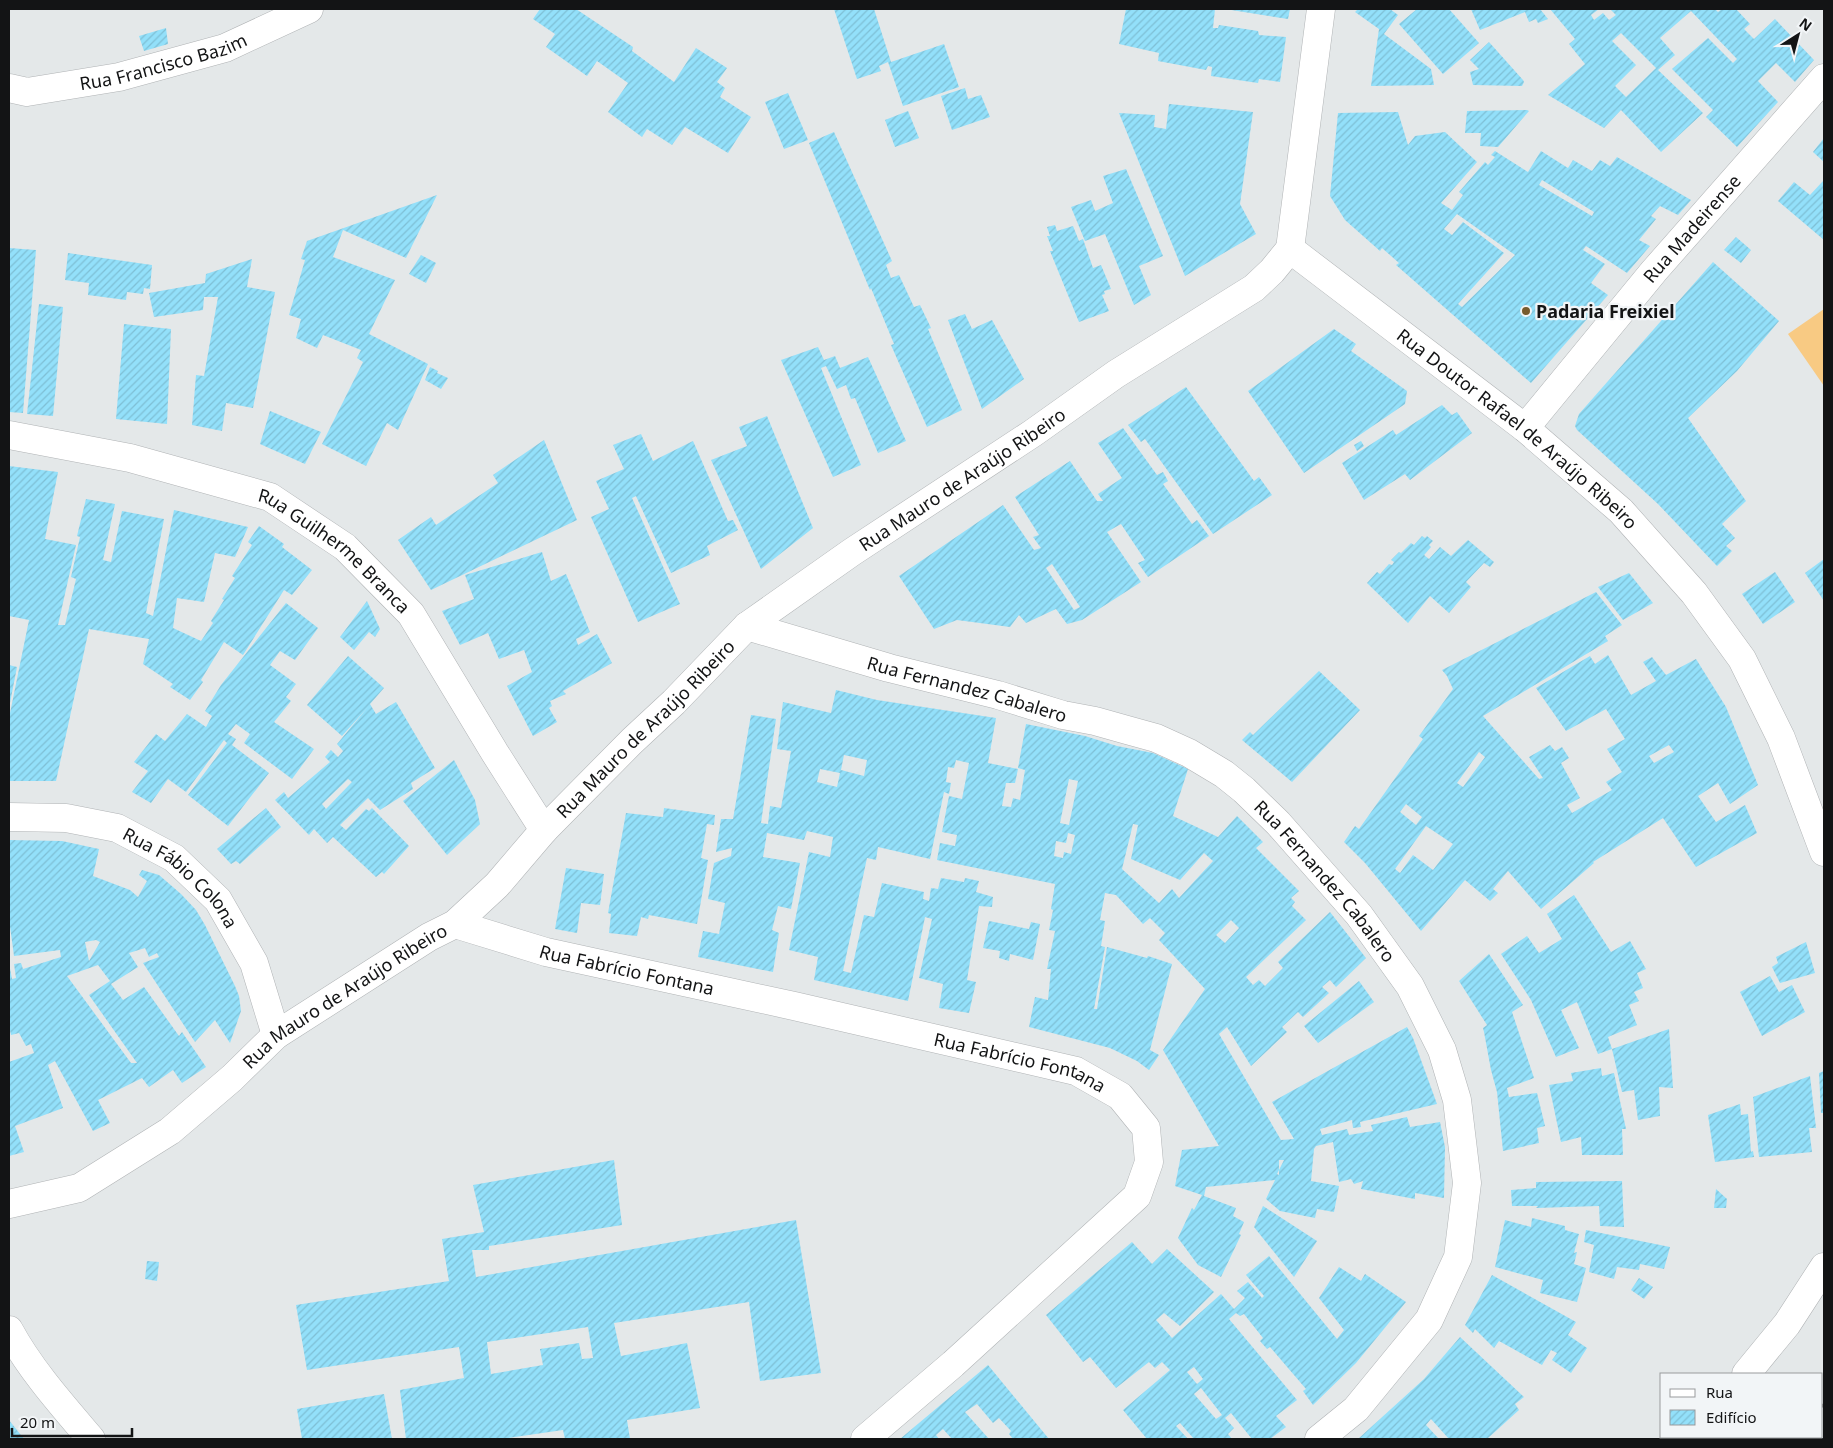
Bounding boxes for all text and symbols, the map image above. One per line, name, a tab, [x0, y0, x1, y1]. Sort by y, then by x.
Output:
north arrow	[1773, 10, 1823, 60]
text: N	[1796, 13, 1816, 35]
street label: Rua Francisco Bazim	[78, 28, 251, 95]
street label: Rua Madeirense	[1637, 169, 1746, 288]
place label: Padaria Freixiel	[1536, 299, 1675, 323]
marker: Padaria Freixiel	[1520, 305, 1532, 317]
street label: Rua Doutor Rafael de Araújo Ribeiro	[1392, 323, 1643, 534]
street label: Rua Mauro de Araújo Ribeiro	[854, 402, 1070, 556]
street label: Rua Guilherme Branca	[256, 482, 416, 618]
street label: Rua Mauro de Araújo Ribeiro	[551, 634, 740, 823]
street label: Rua Fernandez Cabalero	[864, 650, 1070, 728]
street label: Rua Fernandez Cabalero	[1249, 795, 1401, 967]
street label: Rua Fábio Colona	[119, 821, 243, 932]
street label: Rua Mauro de Araújo Ribeiro	[237, 918, 451, 1073]
street label: Rua Fabrício Fontana	[537, 939, 716, 1000]
street label: Rua Fabrício Fontana	[932, 1027, 1110, 1097]
legend	[1660, 1373, 1823, 1438]
text: Rua	[1706, 1382, 1733, 1402]
scale bar	[12, 1406, 132, 1438]
text: Edifício	[1706, 1407, 1757, 1427]
text: 20 m	[20, 1412, 55, 1432]

